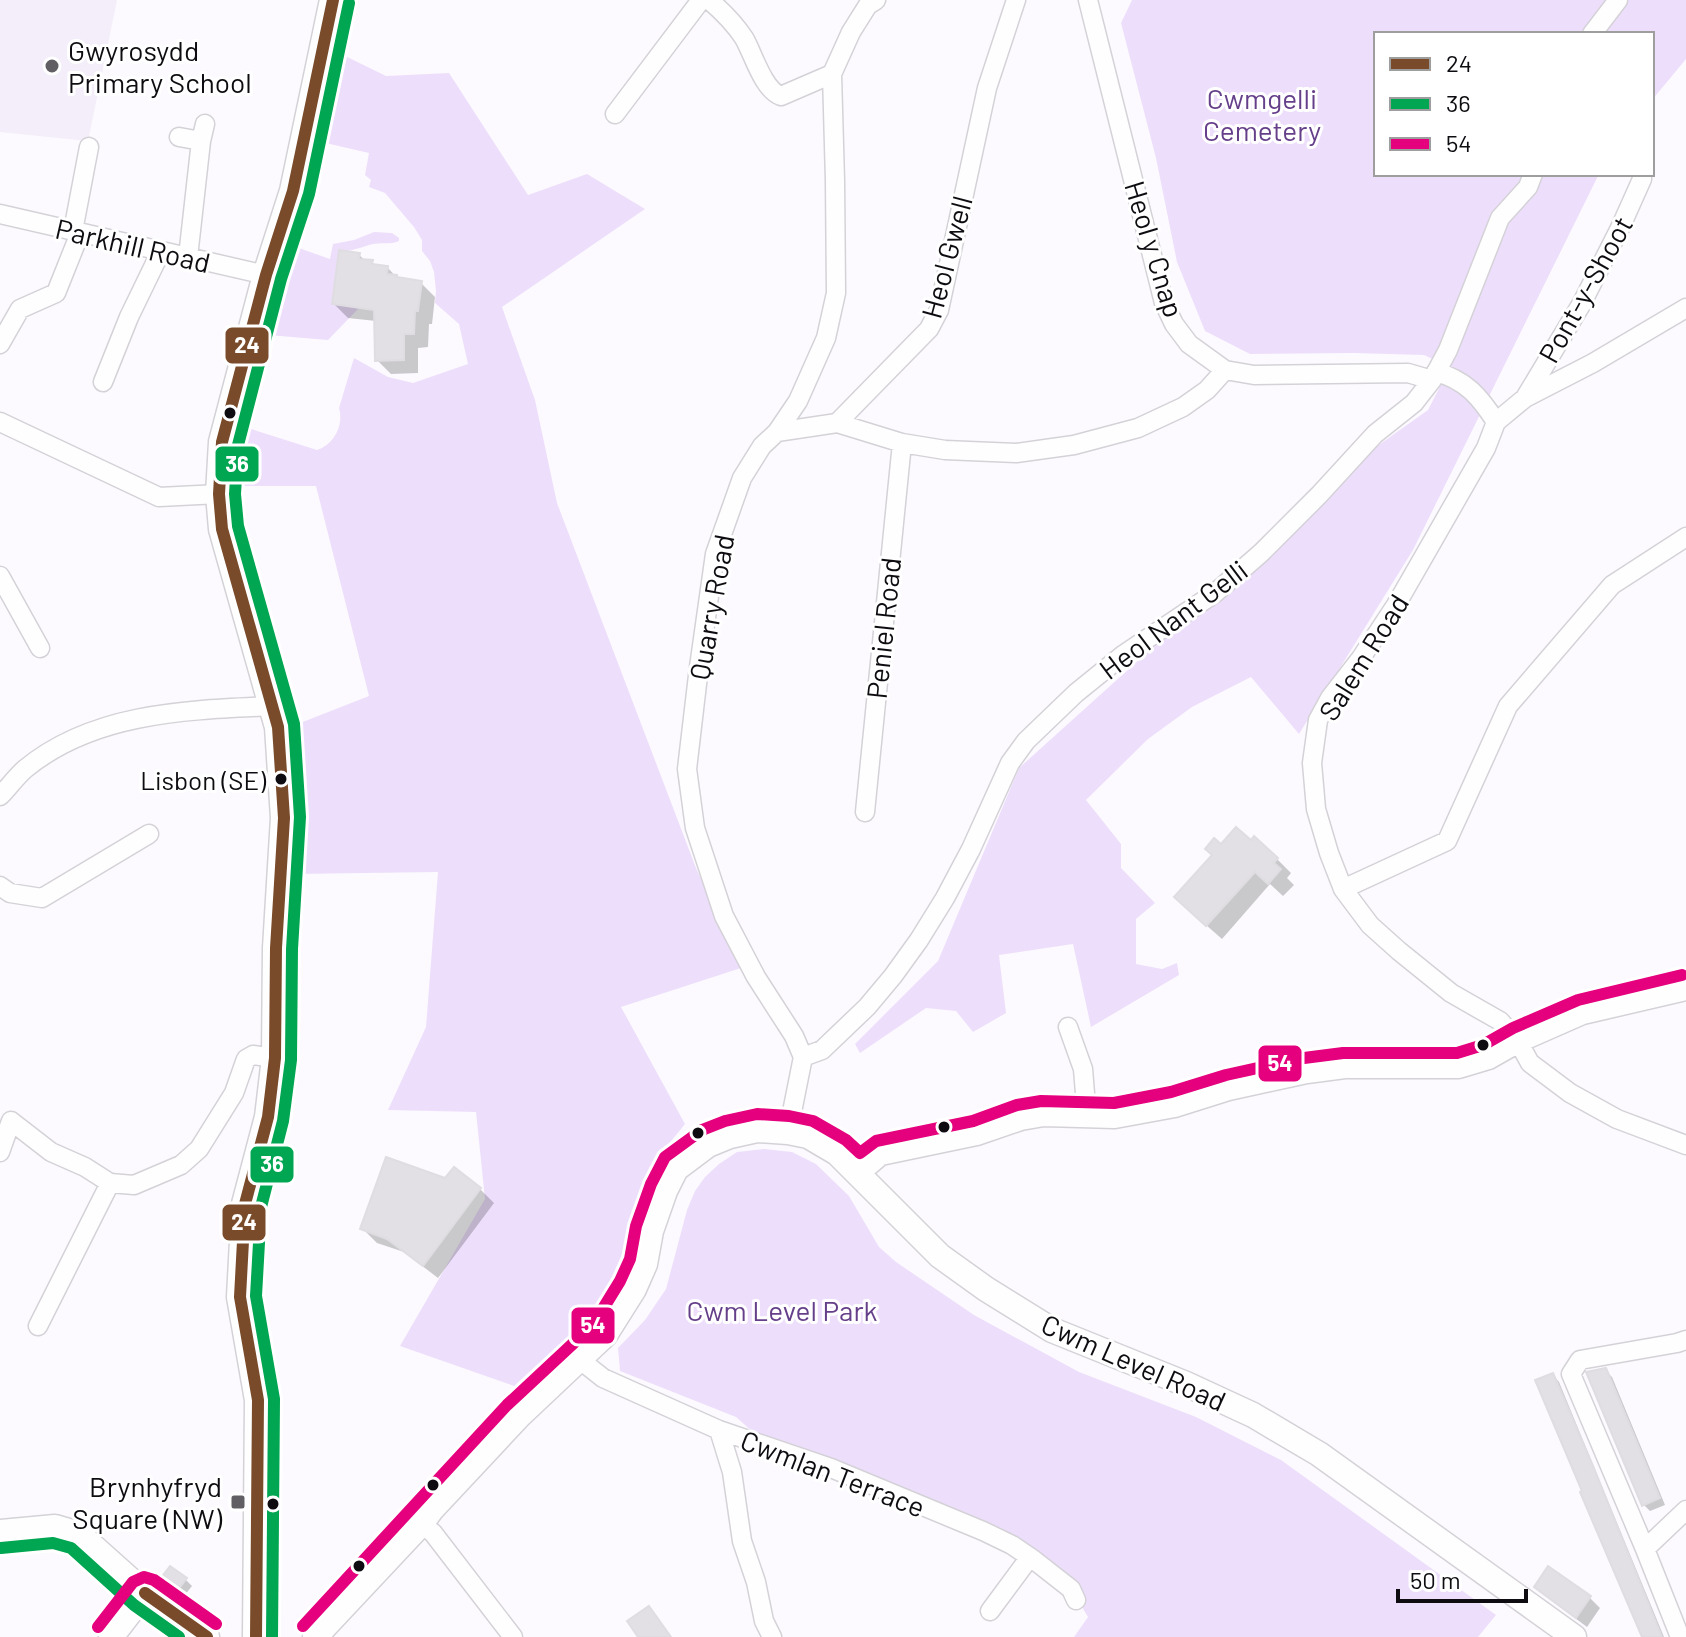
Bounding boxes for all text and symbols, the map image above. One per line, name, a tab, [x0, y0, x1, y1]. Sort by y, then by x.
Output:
legend	[1374, 32, 1654, 176]
place label: Gwyrosydd Primary School	[68, 33, 252, 99]
text: 24	[1446, 48, 1472, 77]
marker: Gwyrosydd Primary School	[43, 57, 61, 75]
park label: Cwmgelli Cemetery	[1203, 81, 1321, 147]
text: 36	[1446, 88, 1471, 117]
text: 54	[1446, 128, 1472, 157]
street label: Heol y Cnap	[1118, 177, 1192, 321]
street label: Heol Gwell	[913, 192, 979, 322]
street label: Pont-y-Shoot	[1531, 210, 1639, 368]
street label: Parkhill Road	[52, 211, 214, 279]
line badge: 24	[224, 326, 270, 365]
text: 24	[234, 331, 260, 357]
unlabelled marker	[222, 405, 238, 421]
line badge: 36	[214, 445, 260, 483]
text: 36	[225, 450, 249, 476]
street label: Quarry Road	[681, 532, 741, 682]
street label: Heol Nant Gelli	[1092, 552, 1254, 686]
street label: Peniel Road	[859, 556, 907, 700]
street label: Salem Road	[1311, 588, 1415, 726]
place label: Lisbon (SE)	[140, 764, 266, 795]
marker: Lisbon (SE)	[273, 771, 289, 787]
unlabelled marker	[1475, 1037, 1491, 1053]
line badge: 54	[1257, 1044, 1303, 1083]
text: 54	[1267, 1049, 1293, 1075]
unlabelled marker	[936, 1119, 952, 1135]
unlabelled marker	[690, 1125, 706, 1141]
line badge: 36	[249, 1145, 295, 1184]
text: 36	[260, 1150, 284, 1176]
line badge: 24	[221, 1203, 267, 1242]
text: 24	[231, 1208, 257, 1234]
park label: Cwm Level Park	[686, 1293, 878, 1327]
line badge: 54	[570, 1306, 616, 1345]
street label: Cwm Level Road	[1037, 1306, 1231, 1418]
text: 54	[580, 1311, 606, 1337]
street label: Cwmlan Terrace	[736, 1422, 930, 1524]
place label: Brynhyfryd Square (NW)	[72, 1469, 223, 1535]
unlabelled marker	[425, 1477, 441, 1493]
marker: Brynhyfryd Square (NW)	[229, 1493, 247, 1511]
unlabelled marker	[265, 1496, 281, 1512]
scale bar	[1398, 1553, 1526, 1603]
unlabelled marker	[351, 1558, 367, 1574]
text: 50 m	[1410, 1565, 1461, 1594]

